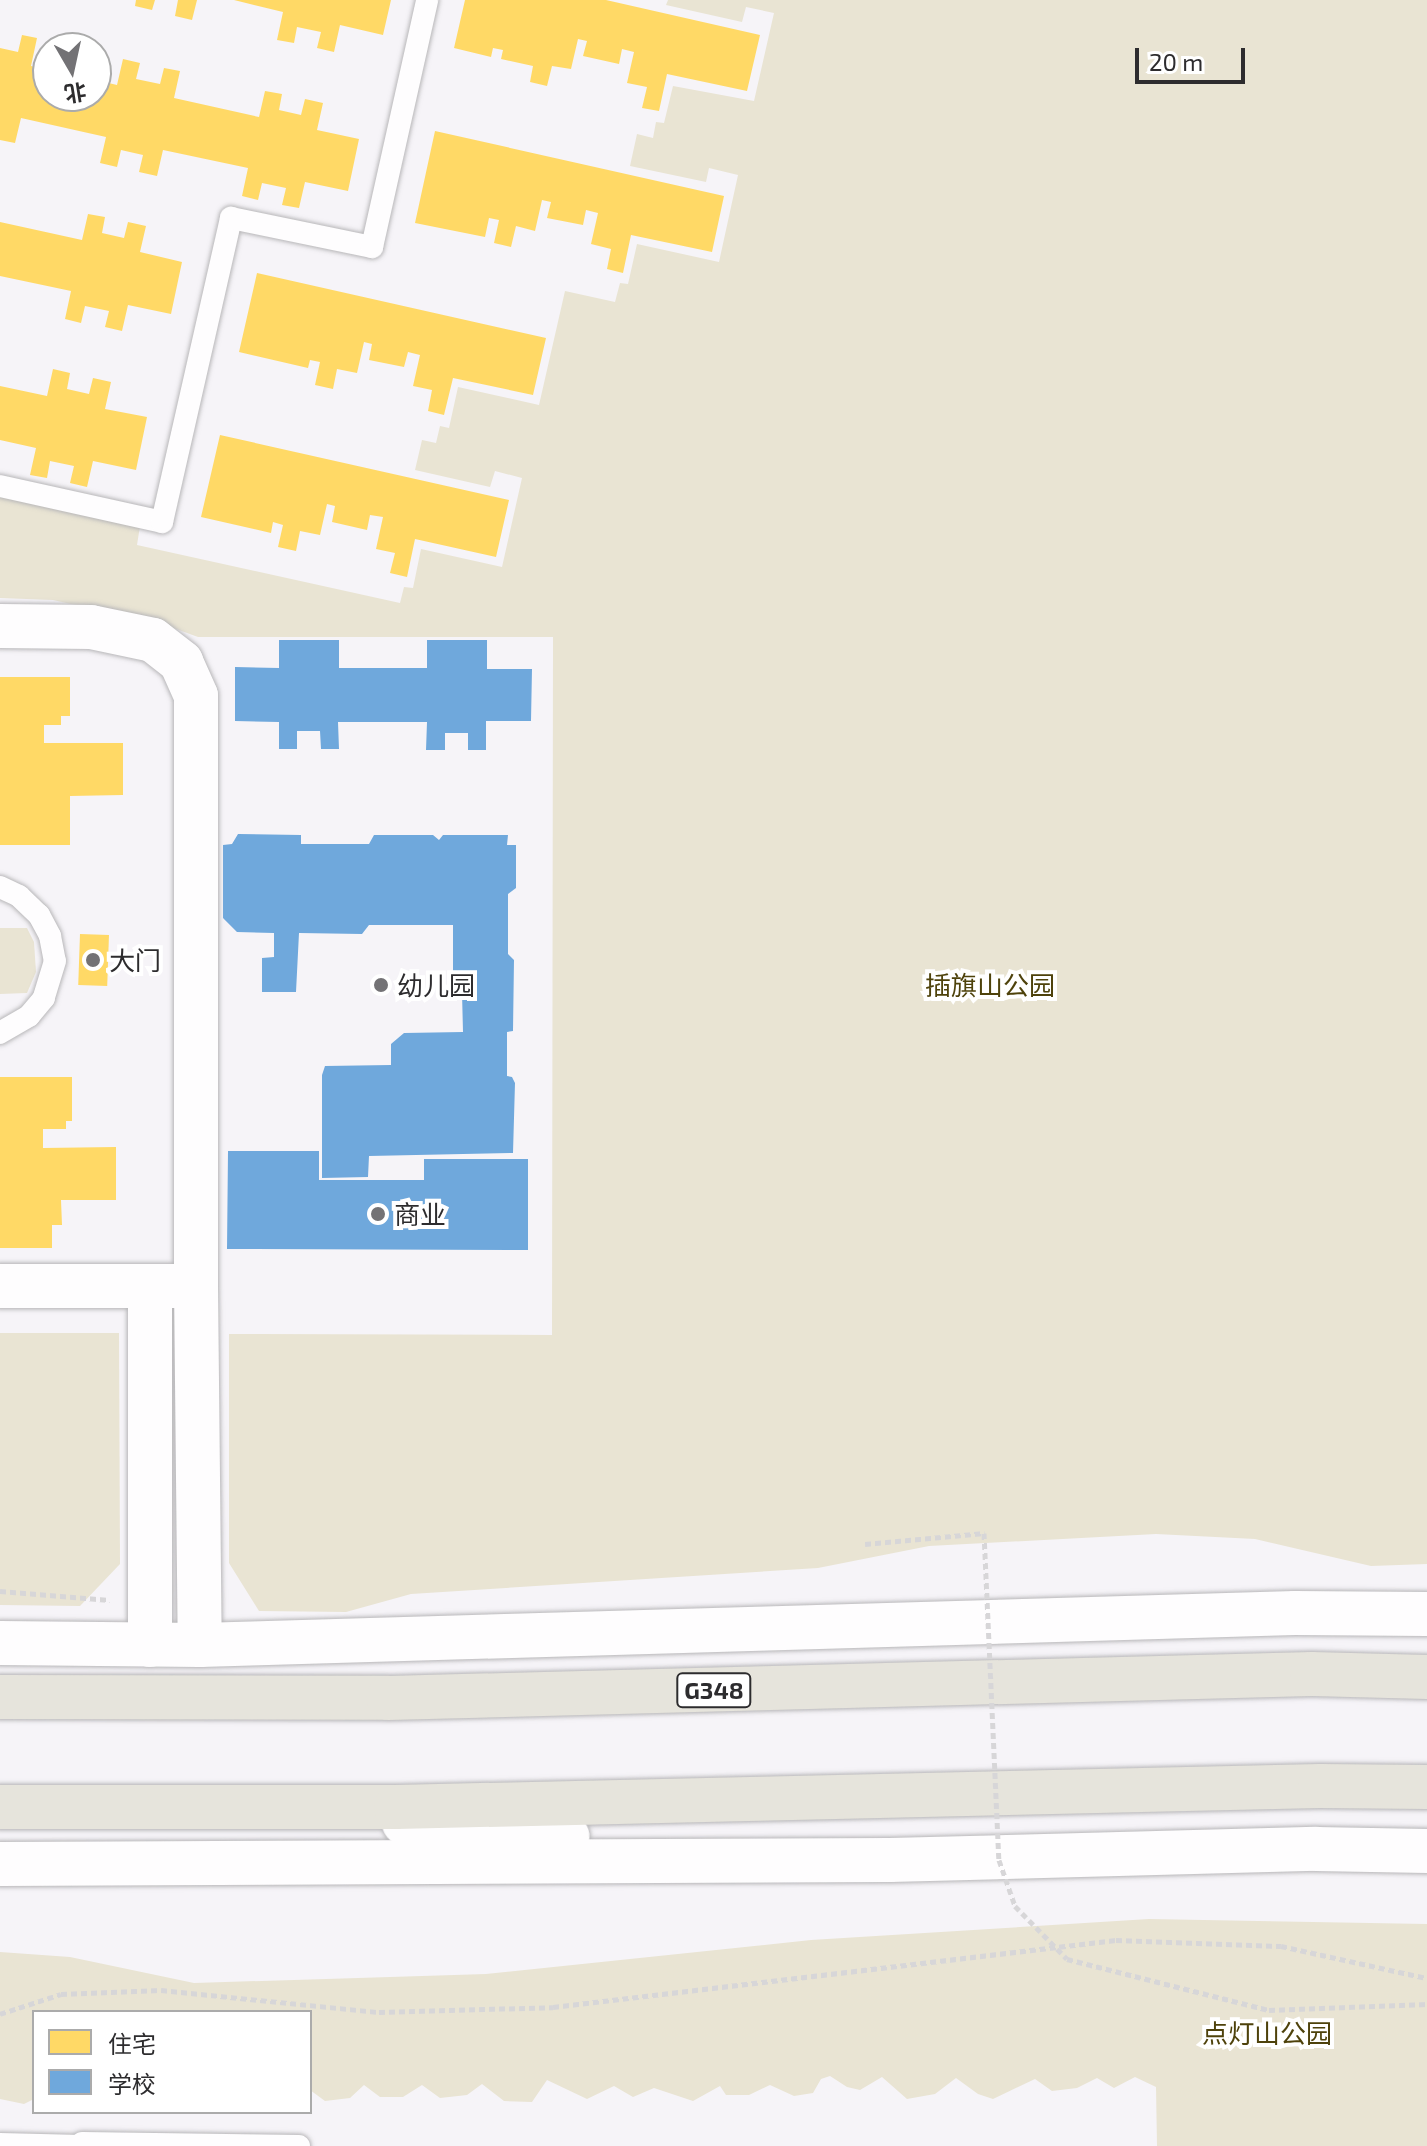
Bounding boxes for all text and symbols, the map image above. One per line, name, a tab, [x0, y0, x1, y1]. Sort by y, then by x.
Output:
north arrow	[32, 32, 112, 112]
scale bar	[1139, 32, 1249, 82]
text: 20 m	[1149, 47, 1203, 76]
text: 北	[63, 79, 88, 108]
place label: 大门	[109, 944, 161, 976]
marker: 大门	[84, 951, 102, 969]
place label: 幼儿园	[397, 969, 475, 1001]
park label: 插旗山公园	[925, 969, 1055, 1001]
marker: 幼儿园	[372, 976, 390, 994]
place label: 商业	[394, 1198, 446, 1230]
marker: 商业	[369, 1205, 387, 1223]
road number: G348	[676, 1670, 752, 1710]
legend	[32, 2010, 312, 2114]
park label: 点灯山公园	[1202, 2017, 1332, 2049]
text: 住宅	[108, 2029, 156, 2058]
text: 学校	[108, 2069, 156, 2098]

